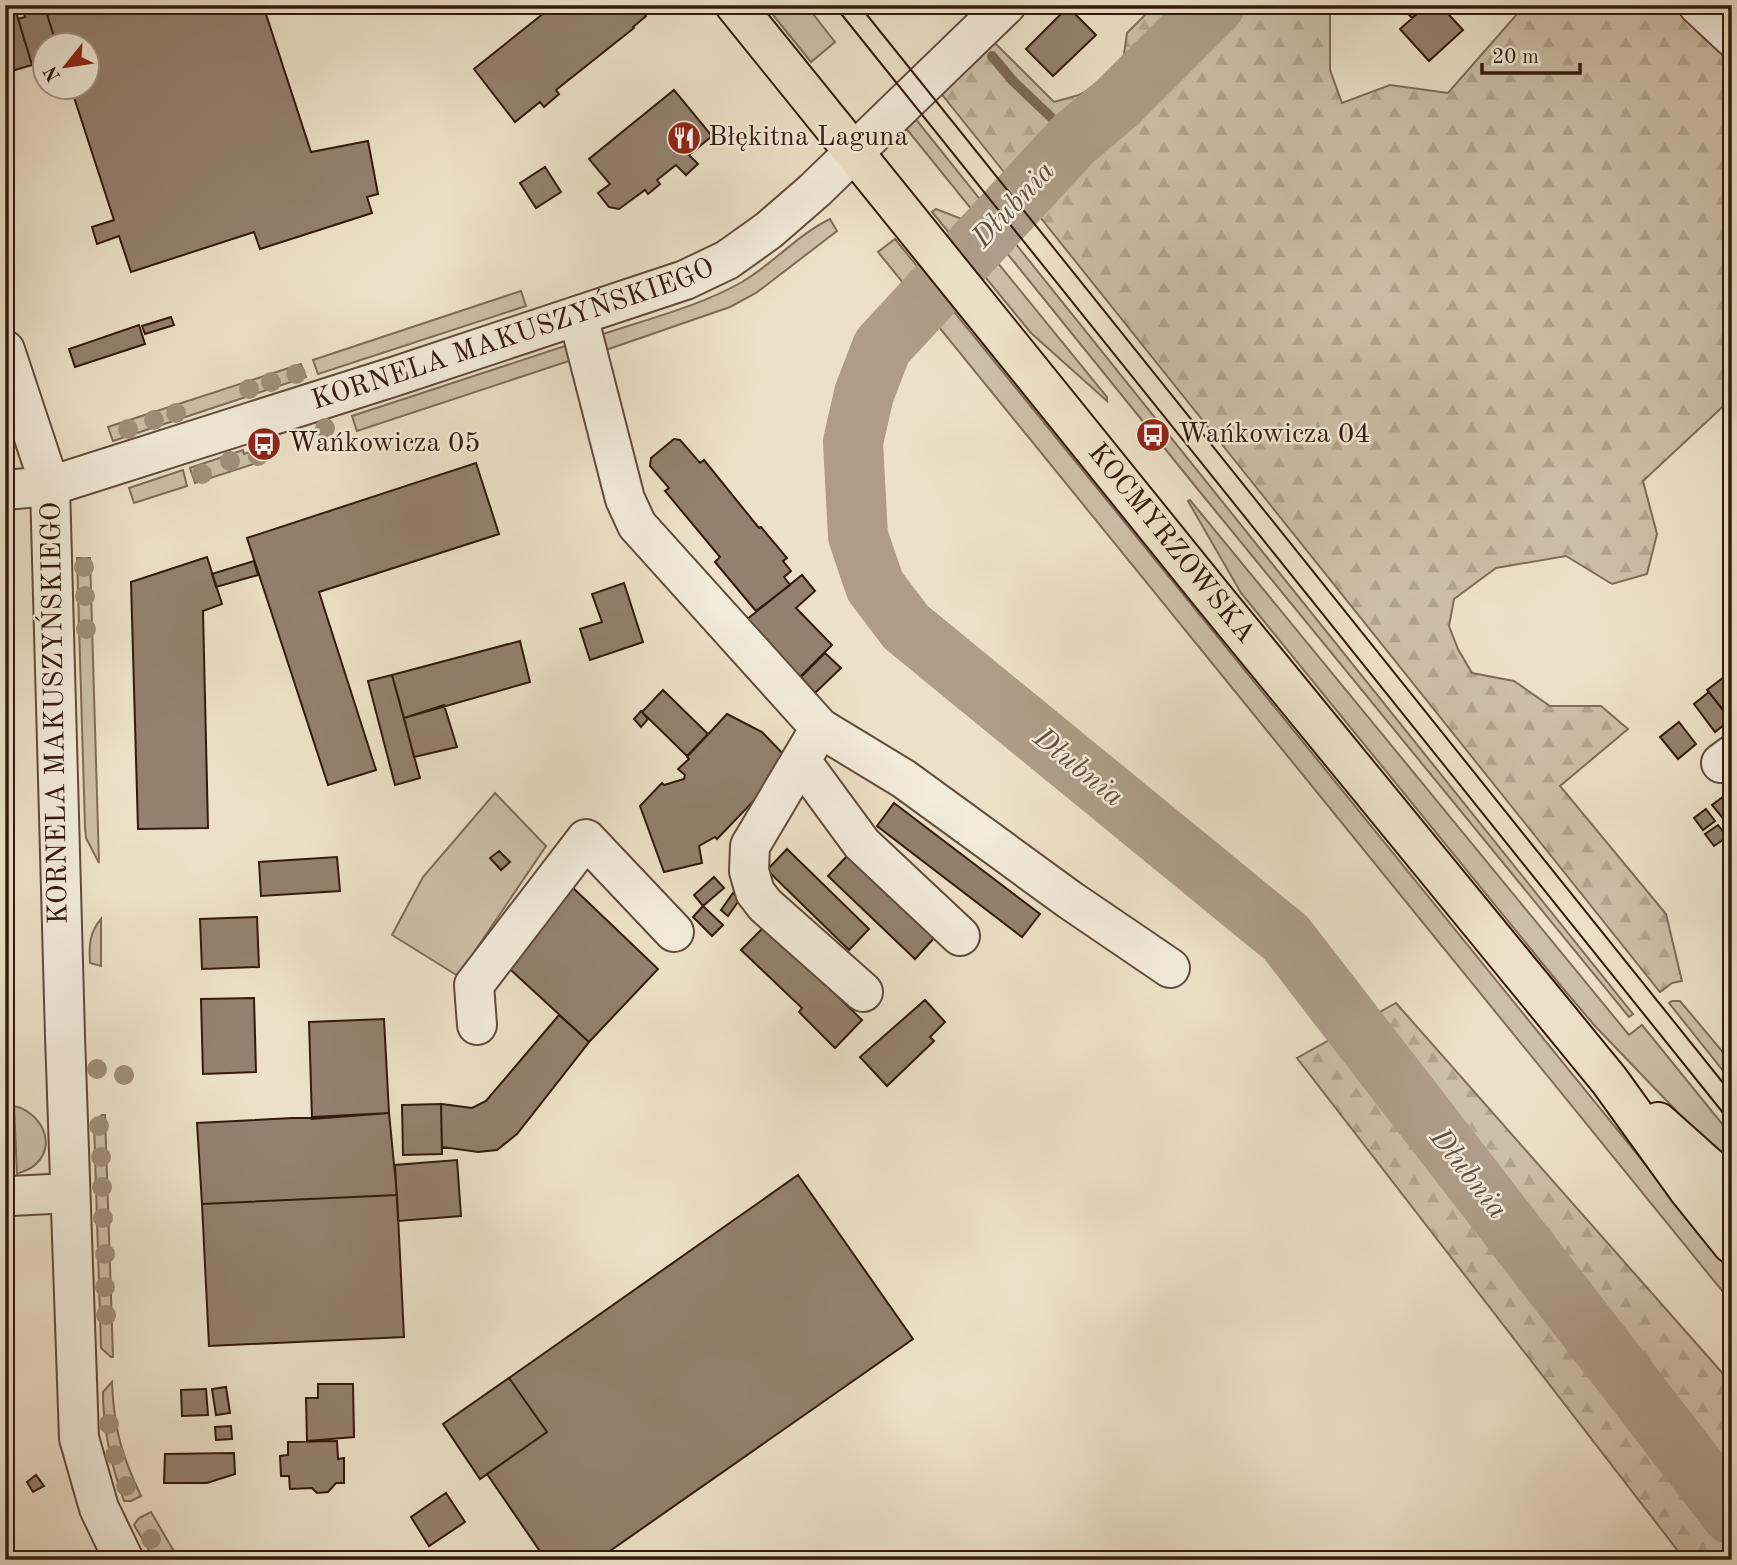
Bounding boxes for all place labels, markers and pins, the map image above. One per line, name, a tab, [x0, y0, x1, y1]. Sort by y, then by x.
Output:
restaurant icon: Błękitna Laguna	[665, 119, 703, 157]
place label: Błękitna Laguna	[708, 124, 908, 152]
bus stop icon: Wańkowicza 04	[1134, 416, 1172, 454]
place label: Wańkowicza 04	[1178, 421, 1371, 449]
bus stop icon: Wańkowicza 05	[245, 425, 283, 463]
place label: Wańkowicza 05	[288, 430, 481, 458]

